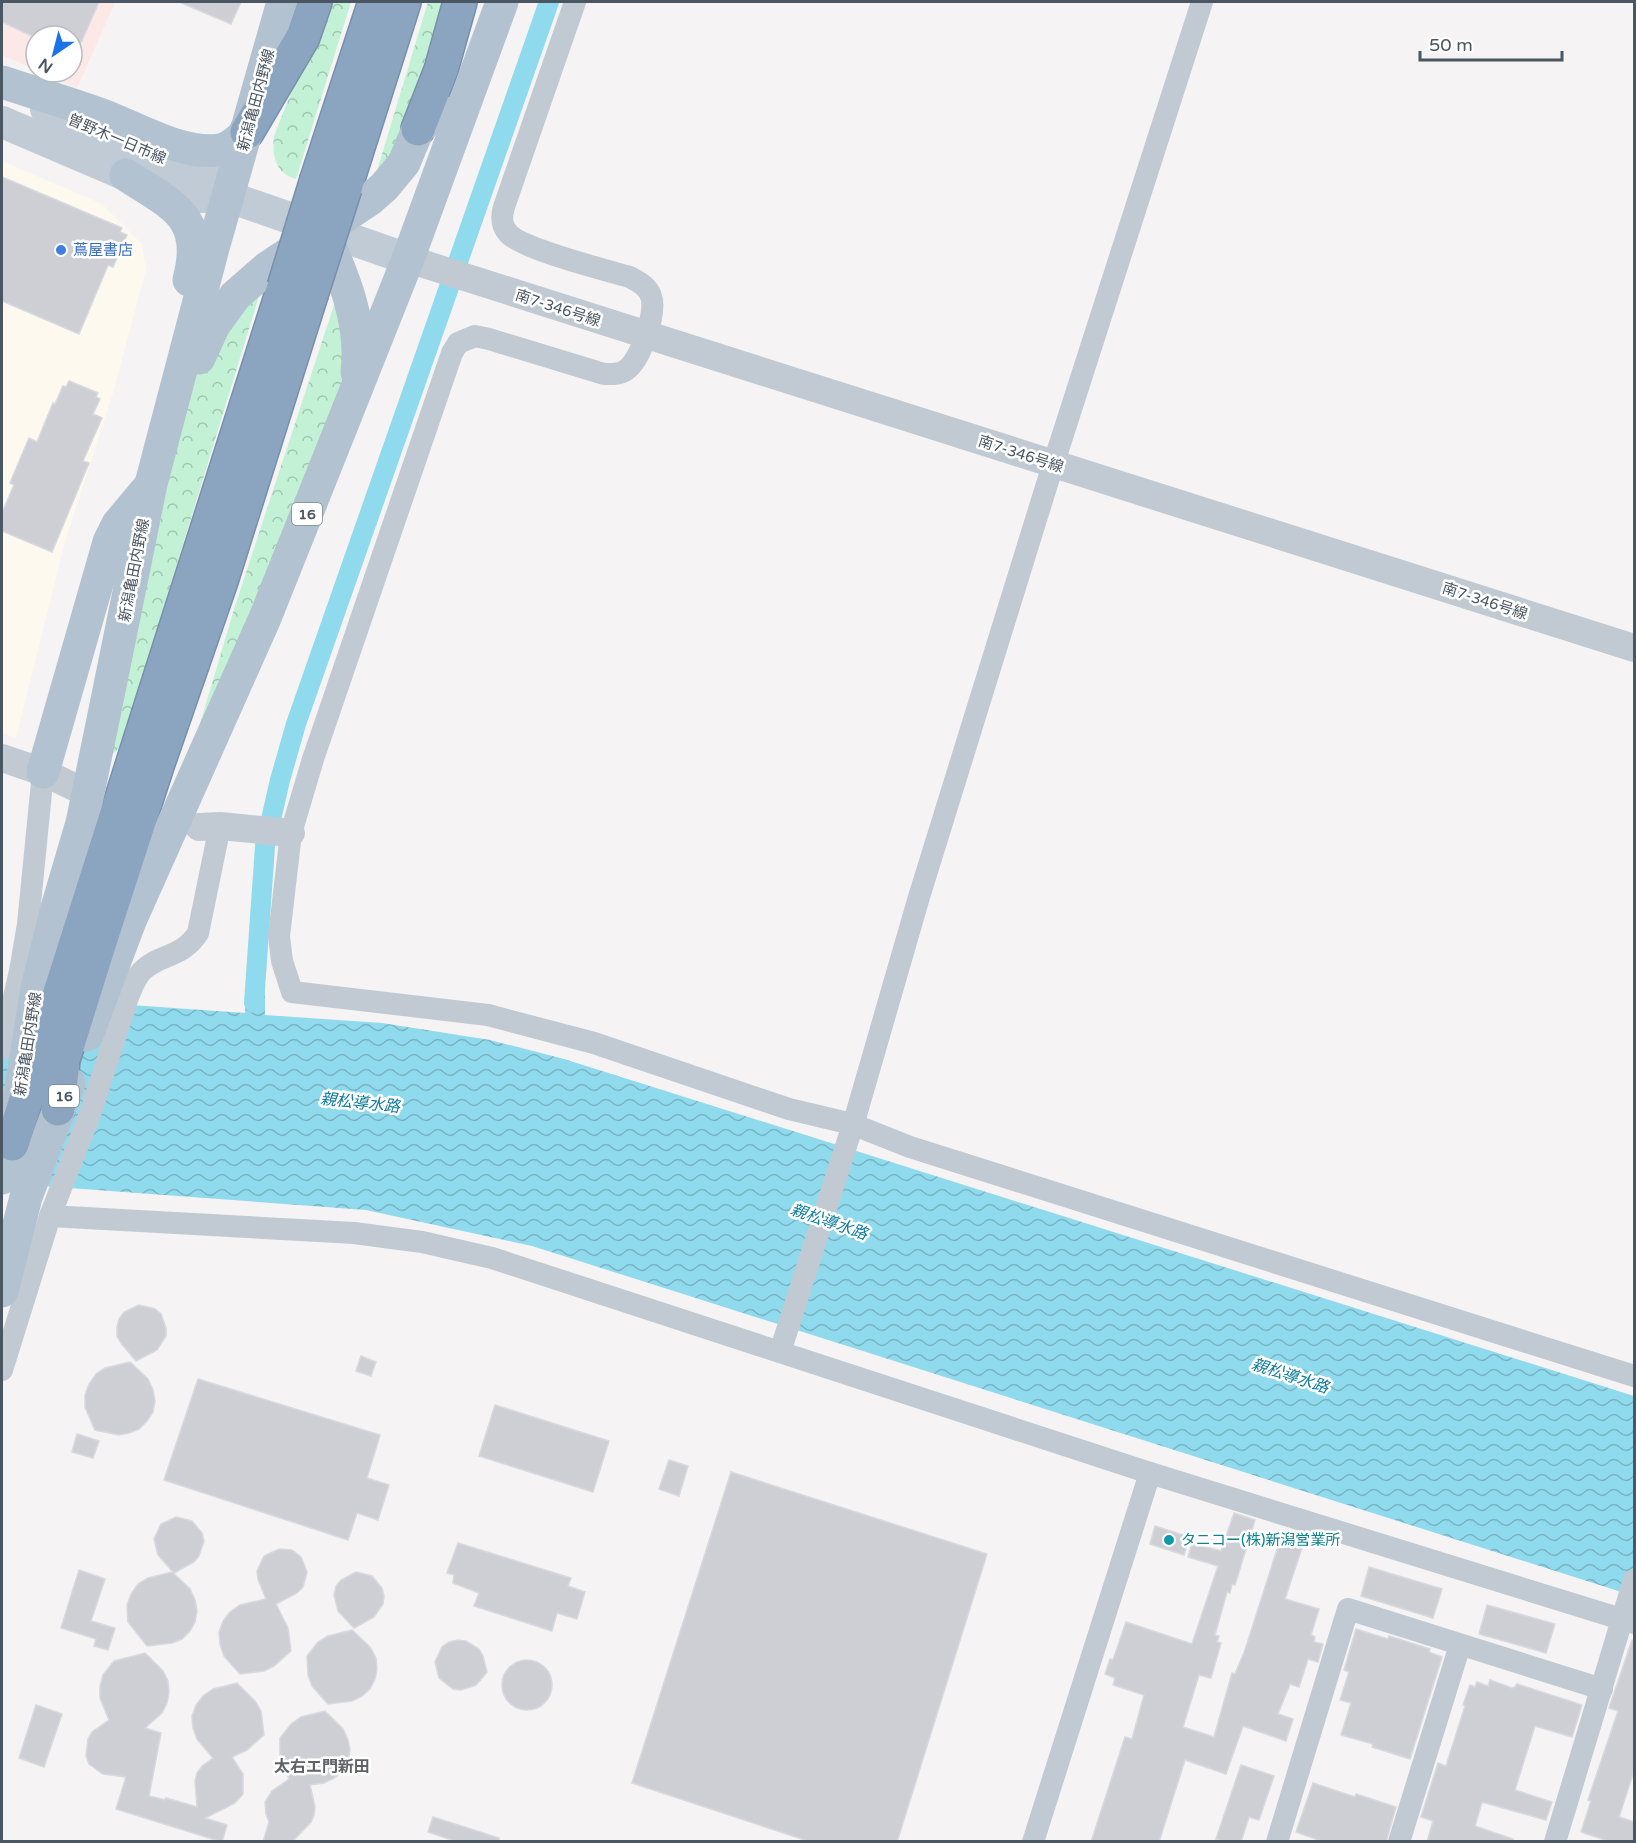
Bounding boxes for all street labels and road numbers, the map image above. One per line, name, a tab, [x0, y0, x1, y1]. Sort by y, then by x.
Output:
street label: 新潟亀田内野線	[234, 47, 278, 153]
street label: 曽野木一日市線	[65, 110, 169, 168]
street label: 南7-346号線	[513, 286, 603, 330]
street label: 南7-346号線	[976, 432, 1066, 476]
road number: 16	[292, 503, 322, 525]
street label: 新潟亀田内野線	[115, 517, 153, 623]
street label: 南7-346号線	[1440, 579, 1530, 623]
street label: 新潟亀田内野線	[11, 991, 45, 1097]
road number: 16	[49, 1085, 79, 1107]

